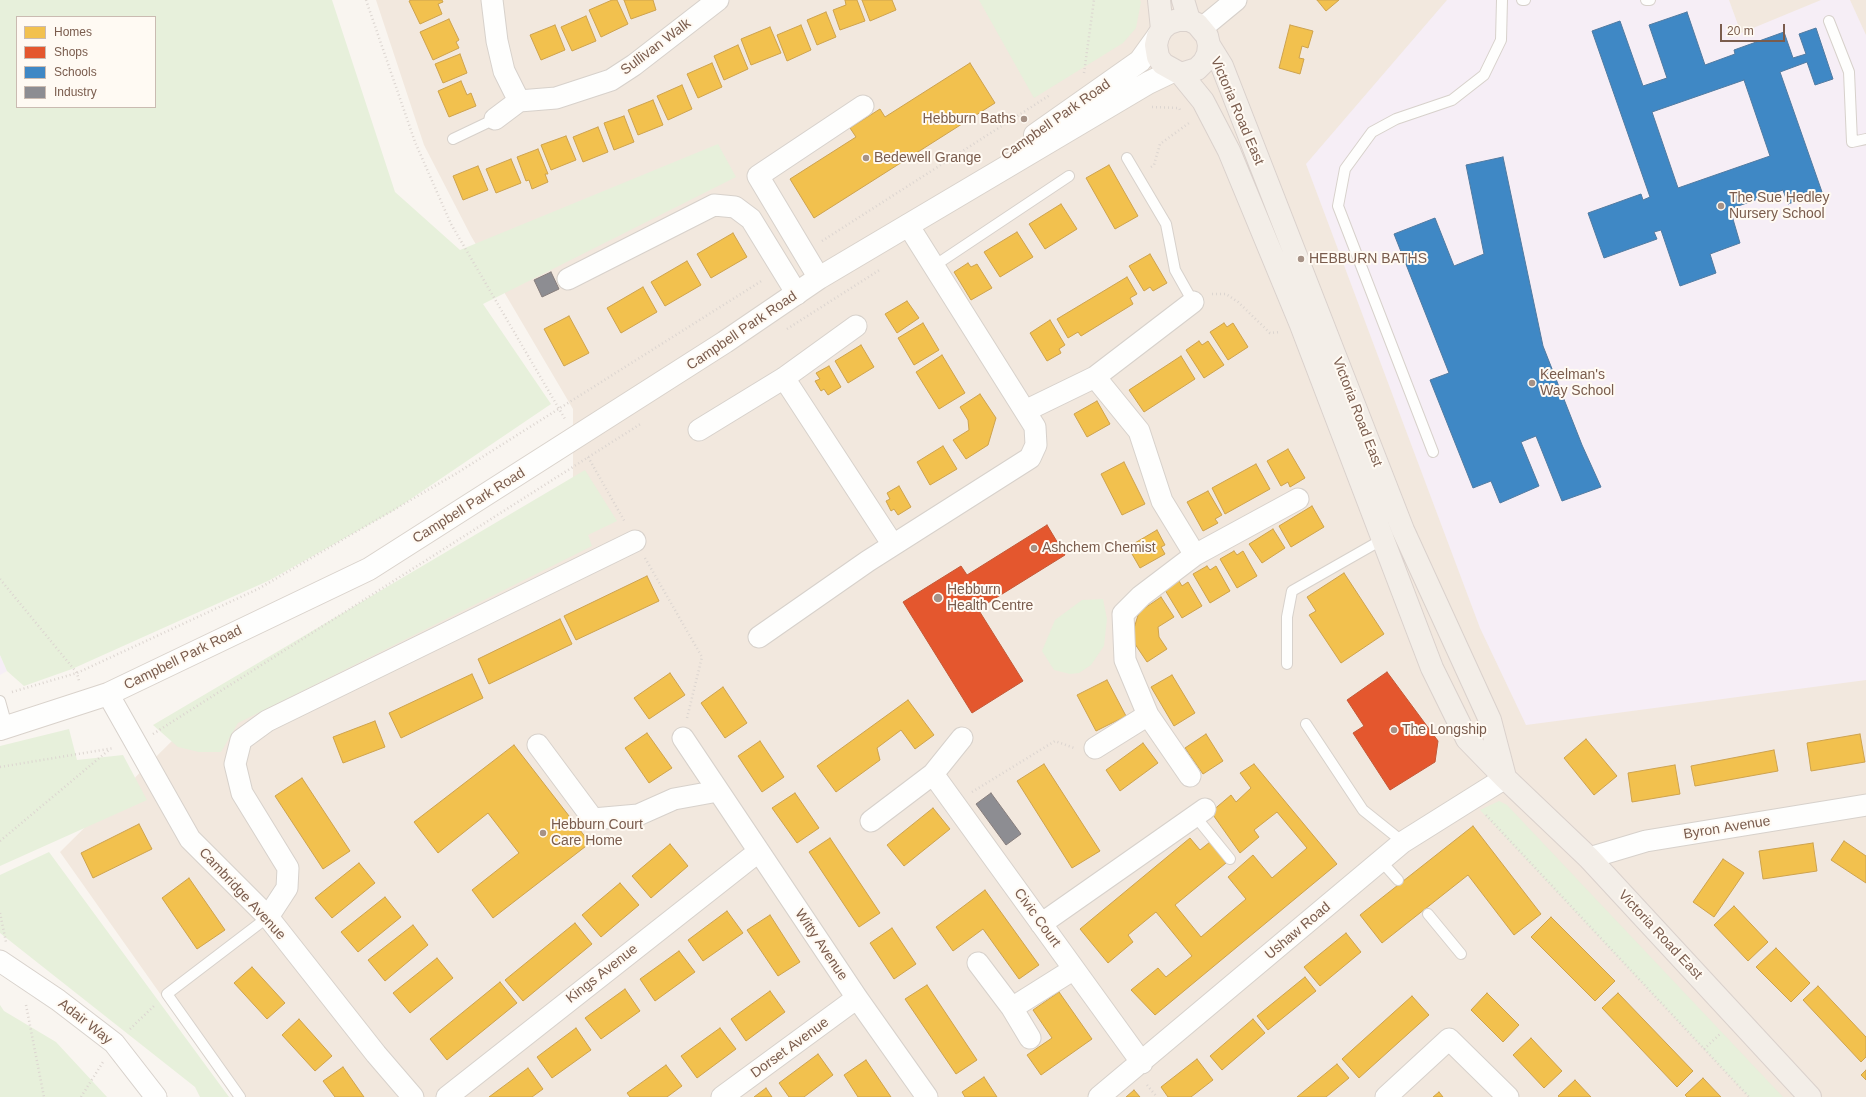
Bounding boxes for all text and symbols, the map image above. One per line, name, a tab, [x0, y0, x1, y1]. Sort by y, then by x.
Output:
street label: Sullivan Walk	[618, 15, 694, 79]
legend	[16, 16, 156, 108]
scale bar	[1722, 16, 1787, 42]
text: 20 m	[1727, 24, 1754, 38]
text: Homes	[54, 25, 92, 39]
text: Shops	[54, 45, 88, 59]
street label: Victoria Road East	[1207, 54, 1267, 168]
text: Schools	[54, 65, 97, 79]
street label: Campbell Park Road	[998, 76, 1114, 164]
text: Industry	[54, 85, 97, 99]
place label: Hebburn Baths	[923, 111, 1016, 127]
marker: Hebburn Baths	[1019, 114, 1029, 124]
place label: Bedewell Grange	[874, 150, 981, 166]
marker: Bedewell Grange	[861, 153, 871, 163]
place label: The Sue Hedley Nursery School	[1729, 190, 1829, 222]
marker: The Sue Hedley Nursery School	[1716, 201, 1726, 211]
place label: HEBBURN BATHS	[1309, 251, 1427, 267]
marker: HEBBURN BATHS	[1296, 254, 1306, 264]
street label: Campbell Park Road	[684, 288, 800, 374]
street label: Victoria Road East	[1328, 355, 1386, 469]
place label: Keelman's Way School	[1540, 367, 1614, 400]
marker: Keelman's Way School	[1527, 378, 1537, 388]
street label: Campbell Park Road	[410, 465, 528, 547]
place label: Ashchem Chemist	[1042, 540, 1156, 556]
marker: Ashchem Chemist	[1029, 543, 1039, 553]
place label: Hebburn Health Centre	[947, 582, 1033, 614]
marker: Hebburn Health Centre	[932, 592, 944, 604]
street label: Campbell Park Road	[121, 622, 245, 694]
place label: The Longship	[1402, 722, 1487, 738]
marker: The Longship	[1389, 725, 1399, 735]
street label: Byron Avenue	[1682, 813, 1772, 843]
place label: Hebburn Court Care Home	[551, 817, 643, 850]
marker: Hebburn Court Care Home	[538, 828, 548, 838]
street label: Cambridge Avenue	[195, 845, 289, 943]
street label: Civic Court	[1010, 885, 1064, 951]
street label: Victoria Road East	[1614, 887, 1706, 983]
street label: Ushaw Road	[1262, 899, 1334, 963]
street label: Witty Avenue	[791, 906, 851, 984]
street label: Kings Avenue	[563, 941, 641, 1007]
street label: Adair Way	[55, 996, 115, 1048]
street label: Dorset Avenue	[748, 1014, 832, 1082]

